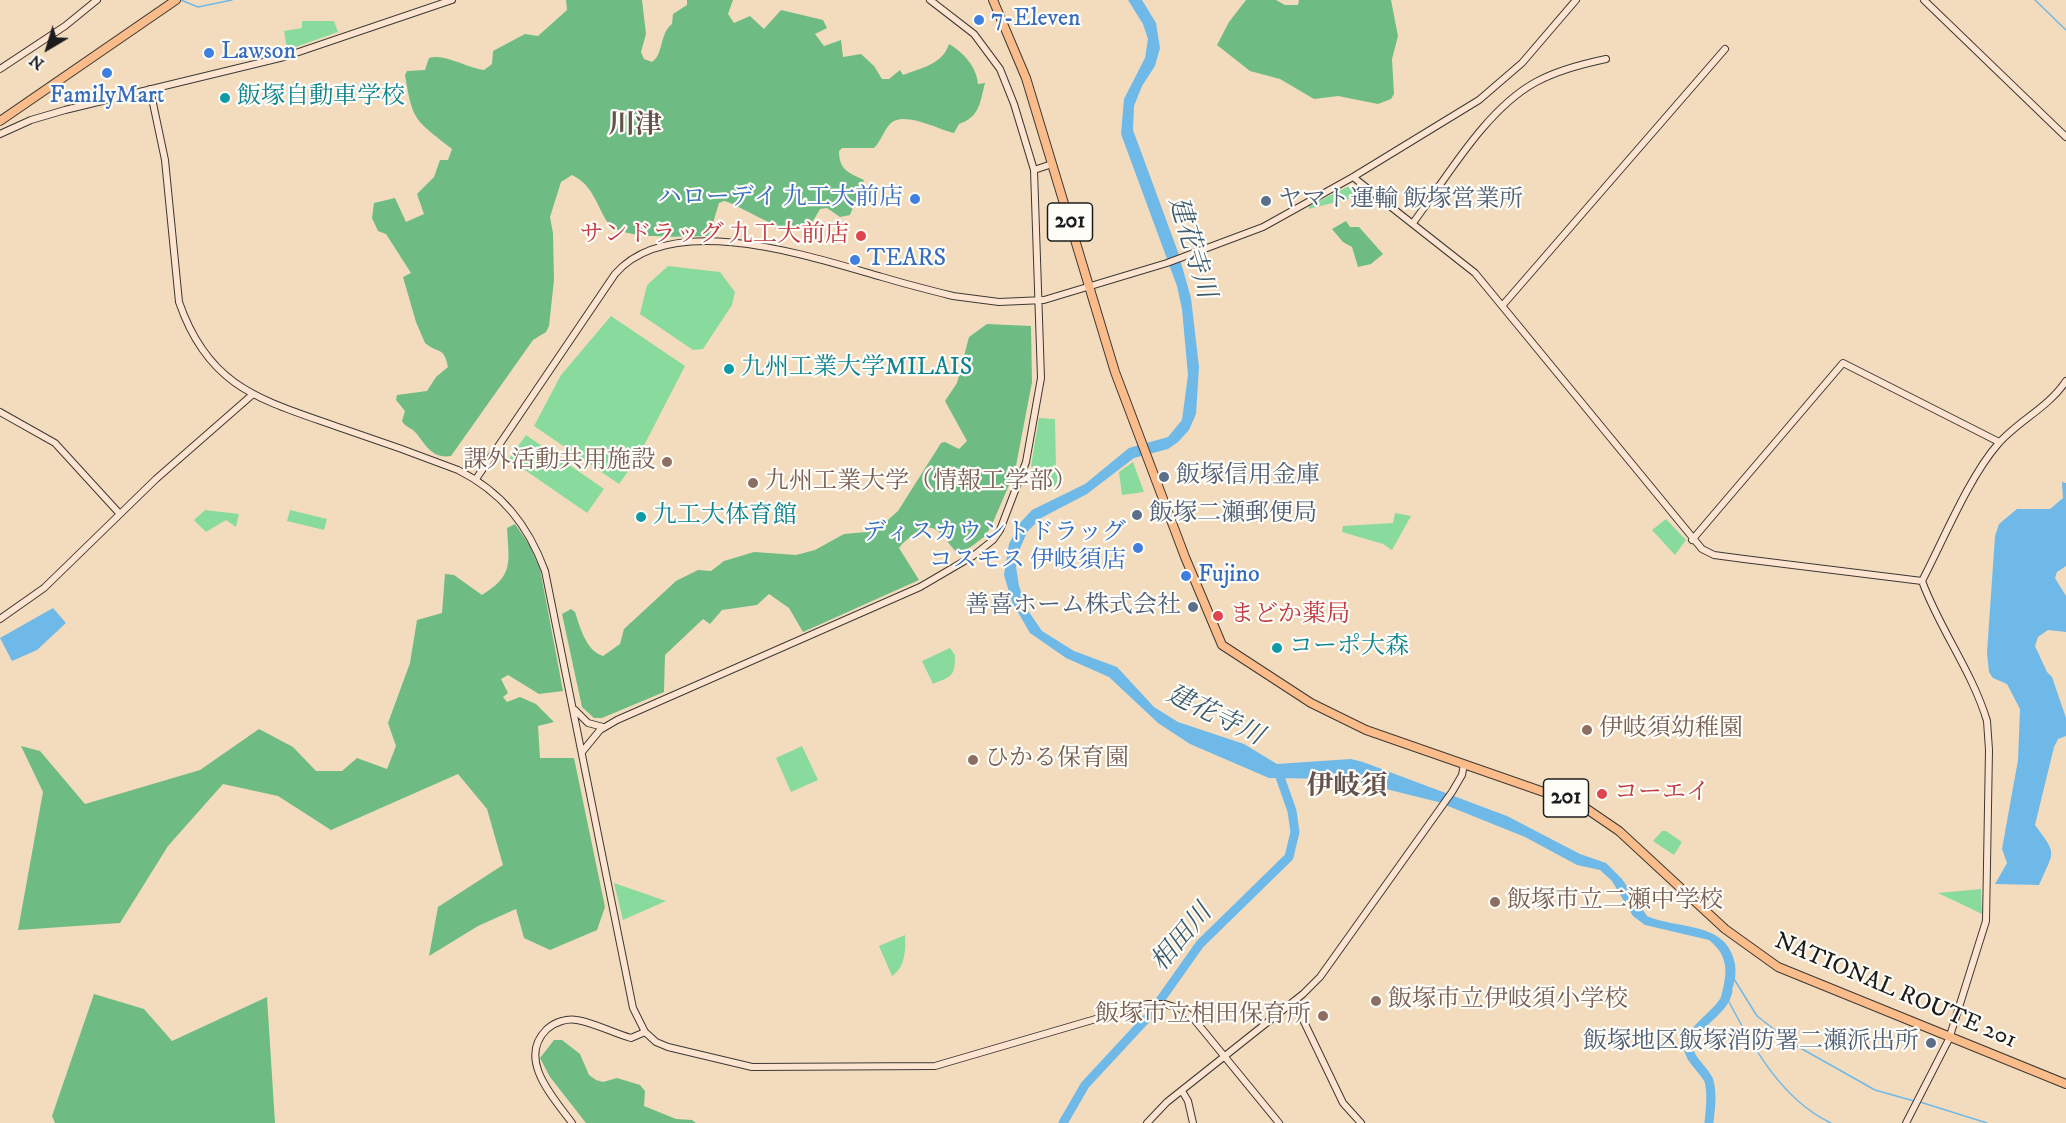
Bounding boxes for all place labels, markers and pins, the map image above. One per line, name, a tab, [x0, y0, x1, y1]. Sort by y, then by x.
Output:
place label: 7-Eleven	[991, 6, 1080, 34]
marker: 7-Eleven	[972, 13, 986, 27]
place label: Lawson	[221, 39, 296, 67]
marker: Lawson	[202, 46, 216, 60]
marker: FamilyMart	[100, 66, 114, 80]
place label: FamilyMart	[50, 83, 164, 111]
place label: 飯塚自動車学校	[237, 84, 405, 112]
marker: 飯塚自動車学校	[218, 91, 232, 105]
place label: ハローデイ 九工大前店	[658, 185, 903, 213]
place label: ヤマト運輸 飯塚営業所	[1278, 187, 1523, 215]
marker: ハローデイ 九工大前店	[908, 192, 922, 206]
marker: ヤマト運輸 飯塚営業所	[1259, 194, 1273, 208]
place label: サンドラッグ 九工大前店	[580, 222, 849, 250]
marker: サンドラッグ 九工大前店	[854, 229, 868, 243]
place label: TEARS	[867, 246, 946, 274]
marker: TEARS	[848, 253, 862, 267]
place label: 九州工業大学MILAIS	[741, 355, 972, 383]
marker: 九州工業大学MILAIS	[722, 362, 736, 376]
place label: 課外活動共用施設	[463, 448, 655, 476]
marker: 課外活動共用施設	[660, 455, 674, 469]
place label: 飯塚信用金庫	[1176, 463, 1320, 491]
place label: 九州工業大学（情報工学部）	[765, 469, 1077, 497]
marker: 飯塚信用金庫	[1157, 470, 1171, 484]
marker: 九州工業大学（情報工学部）	[746, 476, 760, 490]
place label: 飯塚二瀬郵便局	[1149, 501, 1317, 529]
place label: 九工大体育館	[653, 503, 797, 531]
marker: 飯塚二瀬郵便局	[1130, 508, 1144, 522]
marker: 九工大体育館	[634, 510, 648, 524]
place label: ディスカウントドラッグ コスモス 伊岐須店	[862, 520, 1126, 576]
marker: ディスカウントドラッグ コスモス 伊岐須店	[1131, 541, 1145, 555]
place label: Fujino	[1198, 562, 1260, 590]
marker: Fujino	[1179, 569, 1193, 583]
place label: 善喜ホーム株式会社	[965, 593, 1181, 621]
marker: 善喜ホーム株式会社	[1186, 600, 1200, 614]
place label: まどか薬局	[1230, 602, 1350, 630]
marker: まどか薬局	[1211, 609, 1225, 623]
place label: コーポ大森	[1289, 634, 1409, 662]
marker: コーポ大森	[1270, 641, 1284, 655]
place label: 伊岐須幼稚園	[1599, 716, 1743, 744]
marker: 伊岐須幼稚園	[1580, 723, 1594, 737]
place label: ひかる保育園	[985, 746, 1129, 774]
marker: ひかる保育園	[966, 753, 980, 767]
place label: コーエイ	[1614, 780, 1710, 808]
marker: コーエイ	[1595, 787, 1609, 801]
place label: 飯塚市立二瀬中学校	[1507, 888, 1723, 916]
marker: 飯塚市立二瀬中学校	[1488, 895, 1502, 909]
place label: 飯塚市立伊岐須小学校	[1388, 987, 1628, 1015]
marker: 飯塚市立伊岐須小学校	[1369, 994, 1383, 1008]
place label: 飯塚市立相田保育所	[1095, 1002, 1311, 1030]
marker: 飯塚市立相田保育所	[1316, 1009, 1330, 1023]
place label: 飯塚地区飯塚消防署二瀬派出所	[1583, 1029, 1919, 1057]
marker: 飯塚地区飯塚消防署二瀬派出所	[1924, 1036, 1938, 1050]

